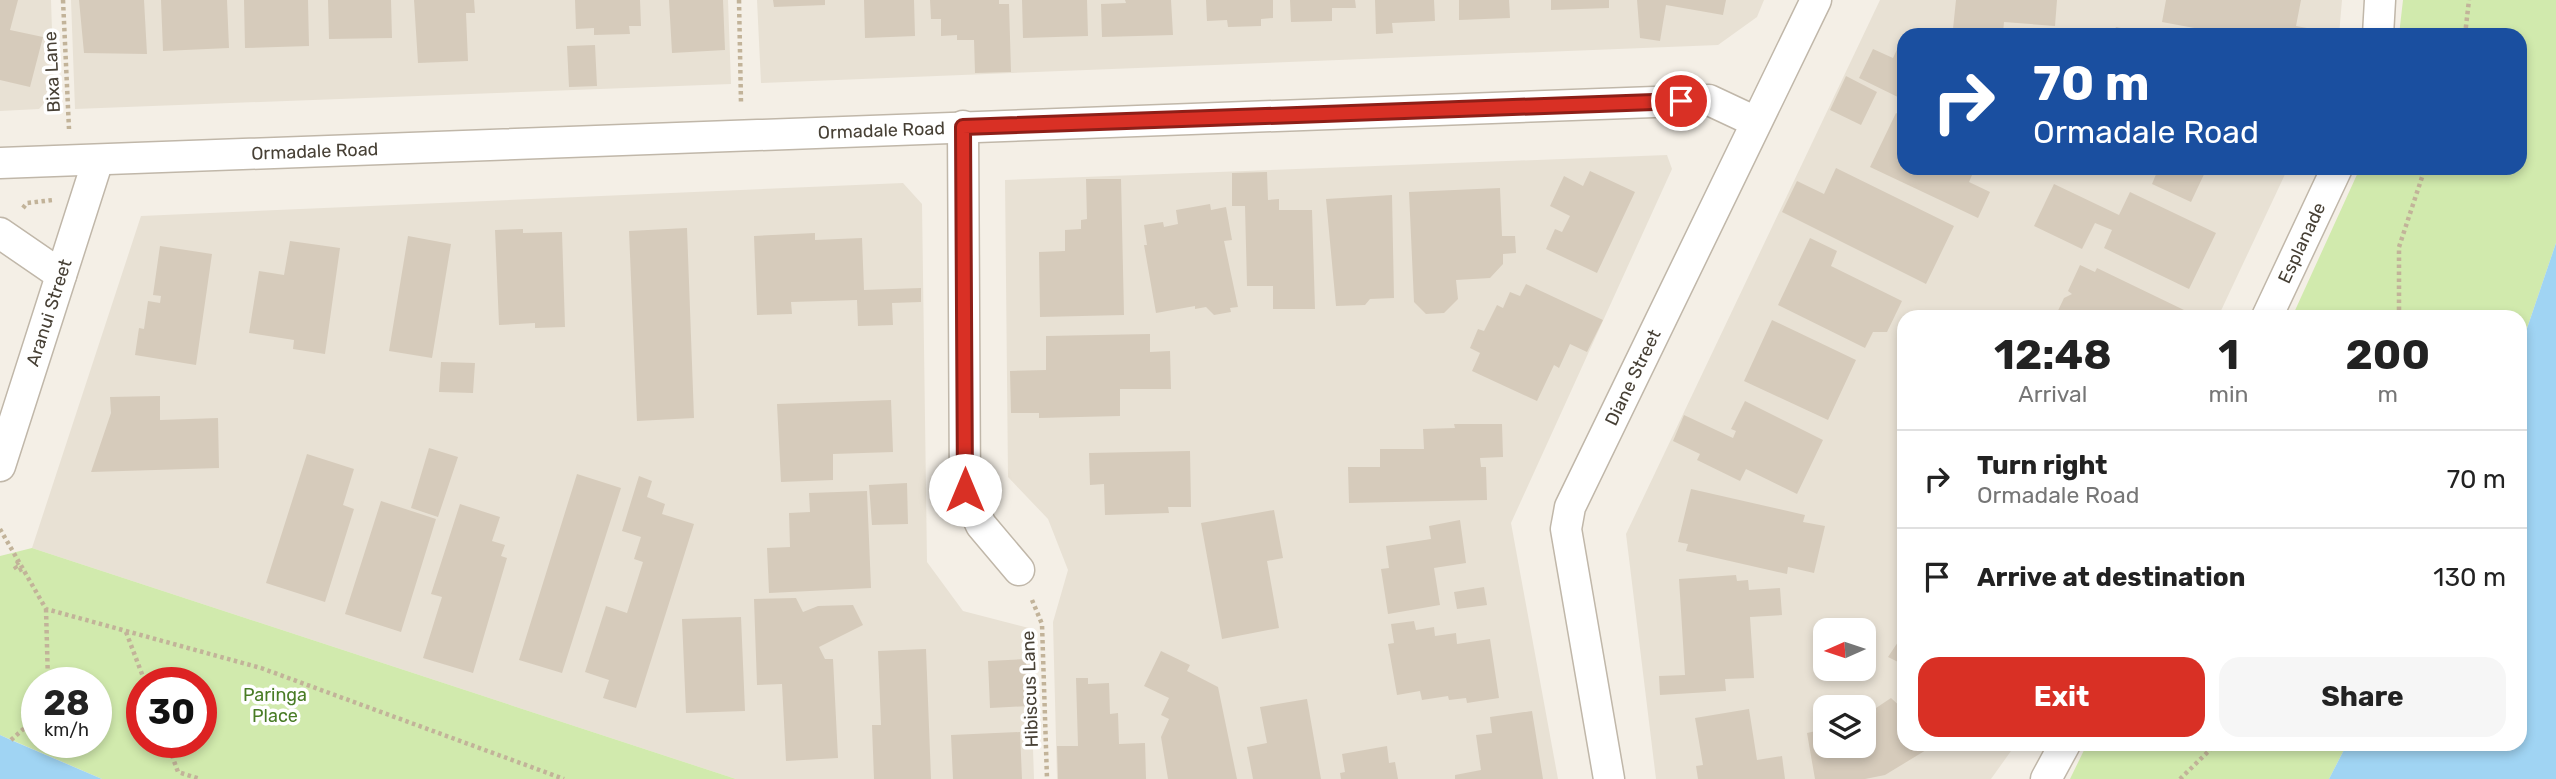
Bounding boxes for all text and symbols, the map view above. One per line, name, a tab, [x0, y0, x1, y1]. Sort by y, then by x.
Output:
street label: Bixa Lane	[39, 31, 65, 113]
text: 70 m	[2033, 54, 2150, 112]
icon: right	[1918, 56, 2009, 147]
pin	[1651, 71, 1711, 131]
icon: arrive	[1662, 82, 1700, 120]
text: Ormadale Road	[2033, 113, 2259, 151]
street label: Ormadale Road	[817, 117, 945, 144]
street label: Ormadale Road	[251, 138, 379, 165]
street label: Esplanade	[2273, 199, 2330, 287]
street label: Aranui Street	[22, 256, 77, 369]
street label: Diane Street	[1600, 326, 1665, 429]
text: 12:48	[1994, 330, 2112, 380]
text: 1	[2218, 330, 2239, 380]
text: 200	[2346, 330, 2430, 380]
text: Arrival	[2018, 380, 2087, 408]
text: min	[2209, 380, 2249, 408]
text: m	[2378, 380, 2398, 408]
text: Turn right	[1977, 450, 2107, 481]
position arrow	[928, 453, 1002, 527]
icon: right	[1918, 460, 1956, 498]
text: 70 m	[2447, 464, 2506, 495]
text: Ormadale Road	[1977, 481, 2139, 509]
icon: arrive	[1918, 558, 1956, 596]
text: Arrive at destination	[1977, 562, 2245, 593]
text: 130 m	[2433, 562, 2506, 593]
north arrow	[1813, 618, 1876, 681]
map controls	[1813, 618, 1876, 758]
street label: Hibiscus Lane	[1017, 630, 1043, 748]
button: Exit	[1918, 657, 2205, 737]
button: Share	[2219, 657, 2506, 737]
speed limit sign: 30	[126, 667, 217, 758]
text: 28	[43, 682, 90, 724]
park label: Paringa Place	[243, 684, 307, 727]
button: layers	[1813, 695, 1876, 758]
text: km/h	[44, 719, 89, 741]

